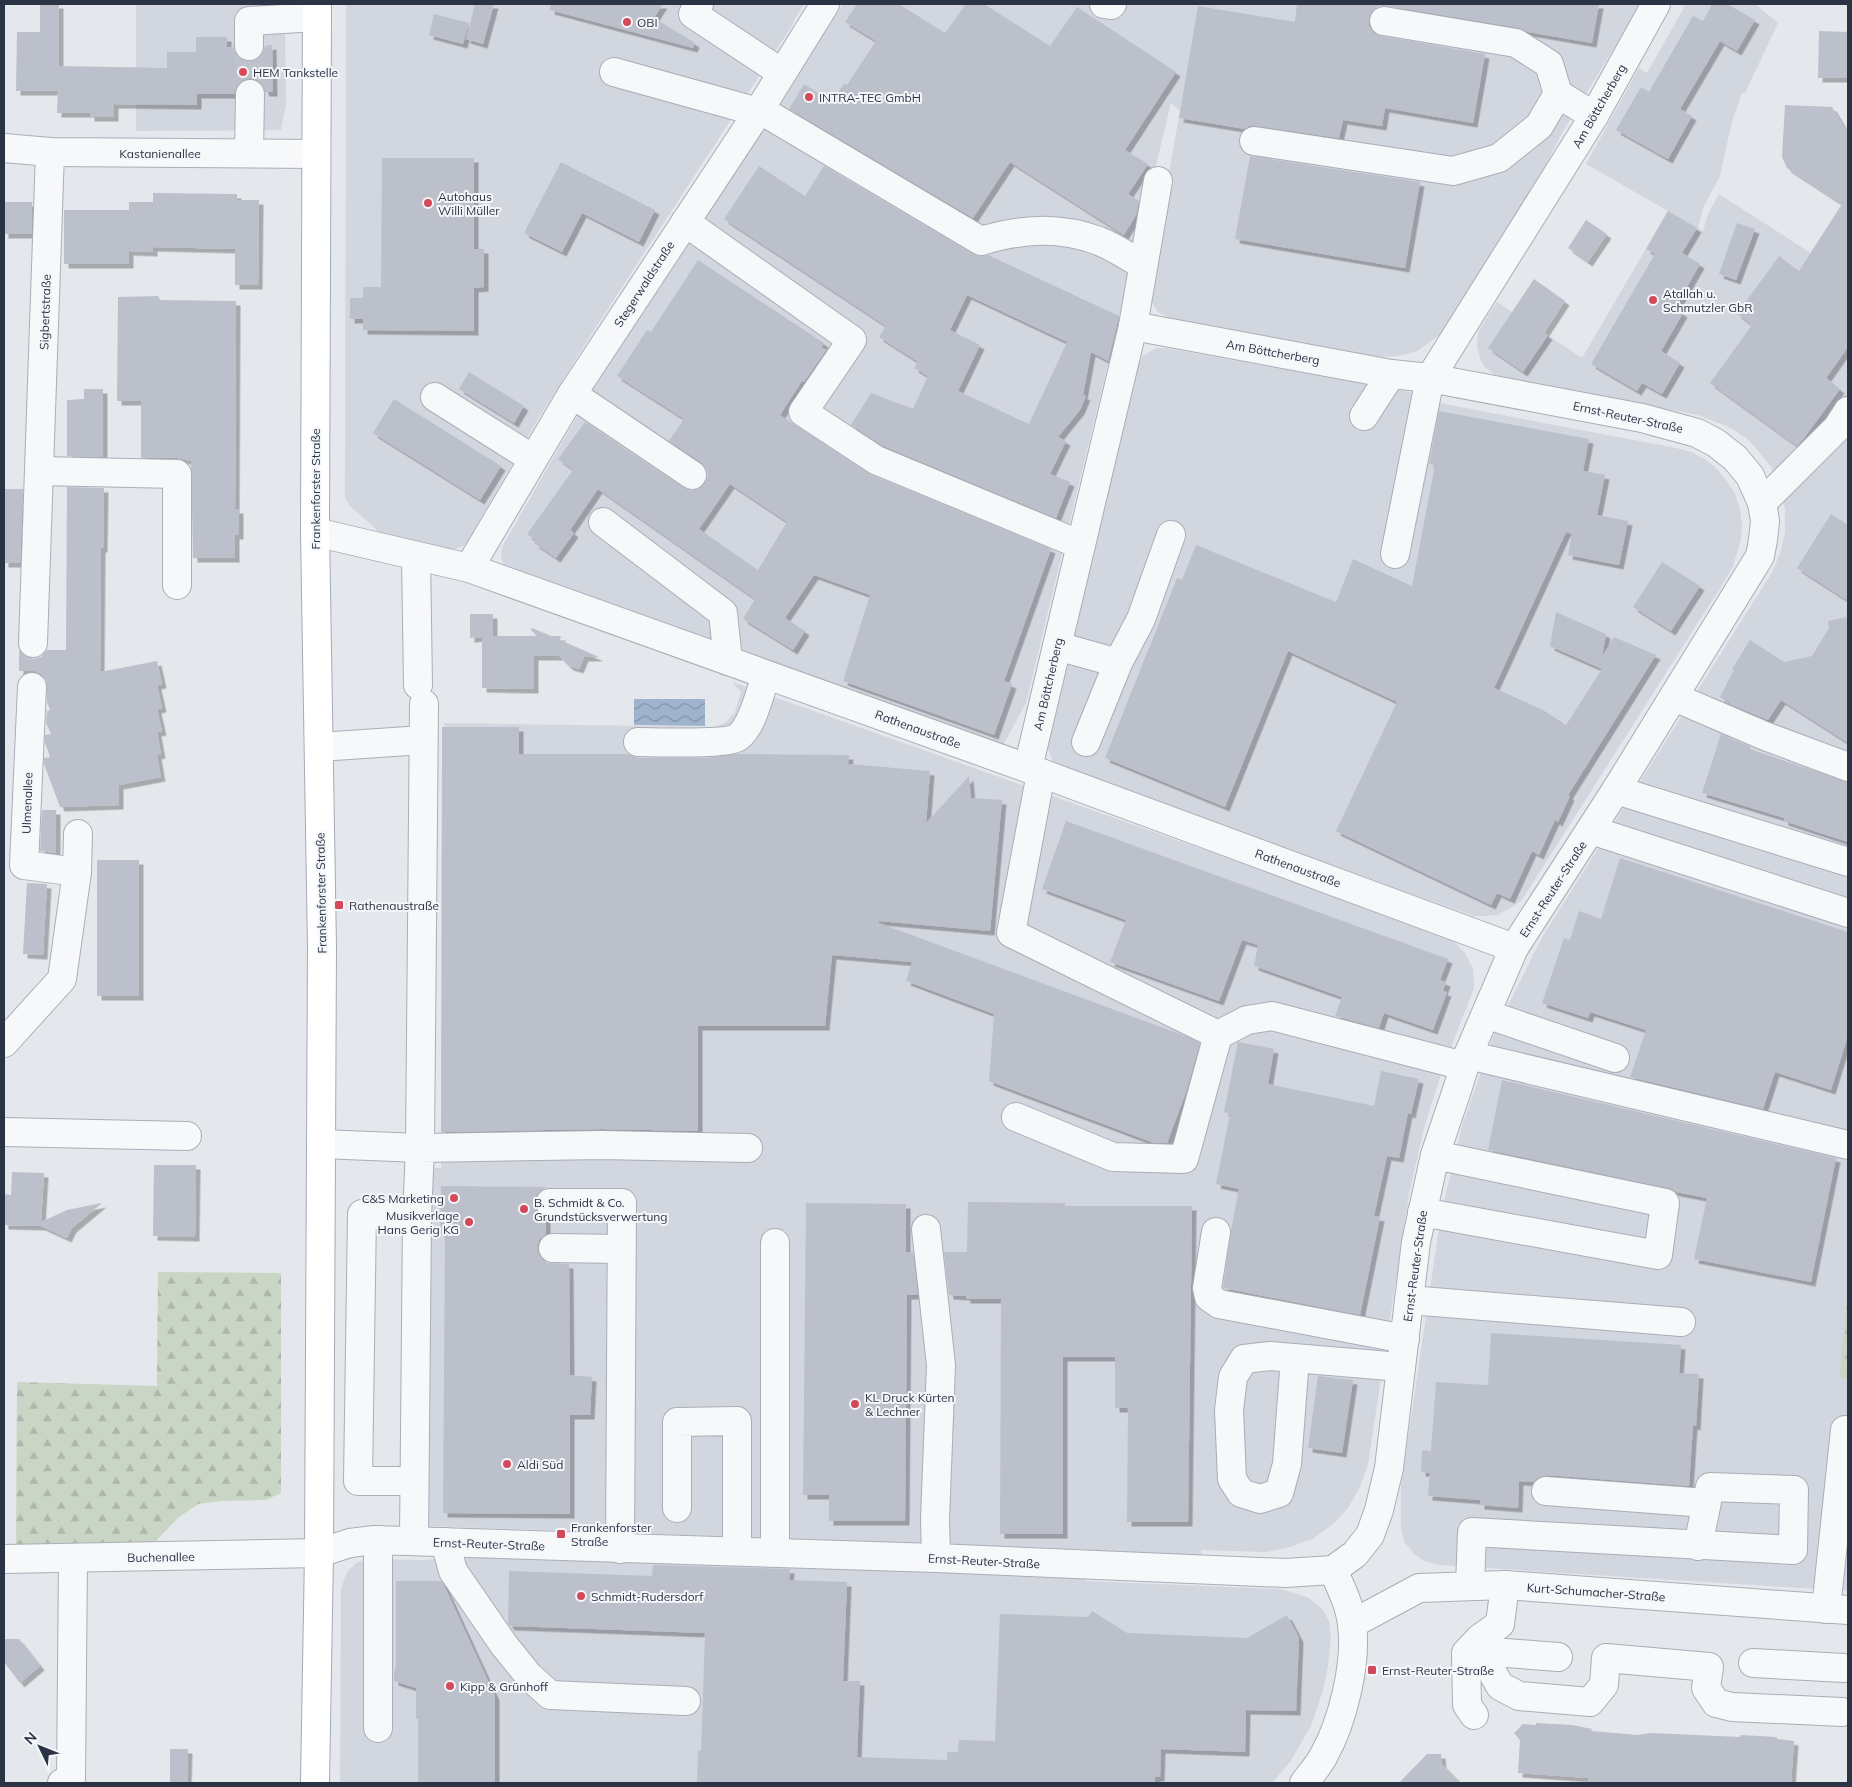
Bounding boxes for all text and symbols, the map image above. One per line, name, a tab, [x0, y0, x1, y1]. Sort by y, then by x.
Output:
place label: OBI	[637, 15, 658, 30]
marker: OBI	[621, 16, 633, 28]
street label: Am Böttcherberg	[1569, 61, 1629, 151]
place label: HEM Tankstelle	[253, 65, 338, 80]
marker: HEM Tankstelle	[237, 66, 249, 78]
place label: INTRA-TEC GmbH	[819, 90, 921, 105]
marker: INTRA-TEC GmbH	[803, 91, 815, 103]
street label: Kastanienallee	[119, 146, 201, 161]
place label: Autohaus Willi Müller	[438, 189, 500, 218]
marker: Autohaus Willi Müller	[422, 197, 434, 209]
street label: Stegerwaldstraße	[611, 238, 677, 330]
street label: Sigbertstraße	[36, 274, 54, 350]
place label: Atallah u. Schmutzler GbR	[1663, 286, 1753, 315]
marker: Atallah u. Schmutzler GbR	[1647, 294, 1659, 306]
street label: Am Böttcherberg	[1225, 336, 1321, 368]
street label: Ernst-Reuter-Straße	[1572, 398, 1684, 436]
street label: Frankenforster Straße	[308, 428, 323, 550]
street label: Am Böttcherberg	[1030, 636, 1066, 732]
street label: Rathenaustraße	[873, 707, 963, 751]
street label: Ulmenallee	[18, 772, 36, 834]
street label: Frankenforster Straße	[312, 832, 330, 954]
street label: Ernst-Reuter-Straße	[1516, 838, 1590, 940]
street label: Rathenaustraße	[1253, 846, 1343, 890]
place label: Rathenaustraße	[349, 898, 439, 913]
marker: Rathenaustraße	[333, 899, 345, 911]
place label: C&S Marketing	[362, 1191, 444, 1206]
marker: C&S Marketing	[448, 1192, 460, 1204]
place label: B. Schmidt & Co. Grundstücksverwertung	[534, 1195, 668, 1224]
marker: B. Schmidt & Co. Grundstücksverwertung	[518, 1203, 530, 1215]
place label: Musikverlage Hans Gerig KG	[378, 1208, 459, 1237]
street label: Ernst-Reuter-Straße	[1400, 1209, 1430, 1323]
marker: Musikverlage Hans Gerig KG	[463, 1216, 475, 1228]
place label: KL Druck Kürten & Lechner	[865, 1390, 955, 1419]
marker: KL Druck Kürten & Lechner	[849, 1398, 861, 1410]
place label: Aldi Süd	[517, 1457, 563, 1472]
marker: Aldi Süd	[501, 1458, 513, 1470]
place label: Frankenforster Straße	[571, 1520, 652, 1549]
marker: Frankenforster Straße	[555, 1528, 567, 1540]
street label: Ernst-Reuter-Straße	[433, 1535, 545, 1553]
street label: Buchenallee	[127, 1549, 195, 1565]
street label: Ernst-Reuter-Straße	[928, 1551, 1040, 1571]
street label: Kurt-Schumacher-Straße	[1526, 1580, 1666, 1604]
place label: Schmidt-Rudersdorf	[591, 1589, 704, 1604]
marker: Schmidt-Rudersdorf	[575, 1590, 587, 1602]
place label: Ernst-Reuter-Straße	[1382, 1663, 1494, 1678]
marker: Ernst-Reuter-Straße	[1366, 1664, 1378, 1676]
place label: Kipp & Grünhoff	[460, 1679, 549, 1694]
marker: Kipp & Grünhoff	[444, 1680, 456, 1692]
north arrow	[15, 1722, 65, 1772]
text: N	[20, 1728, 41, 1748]

